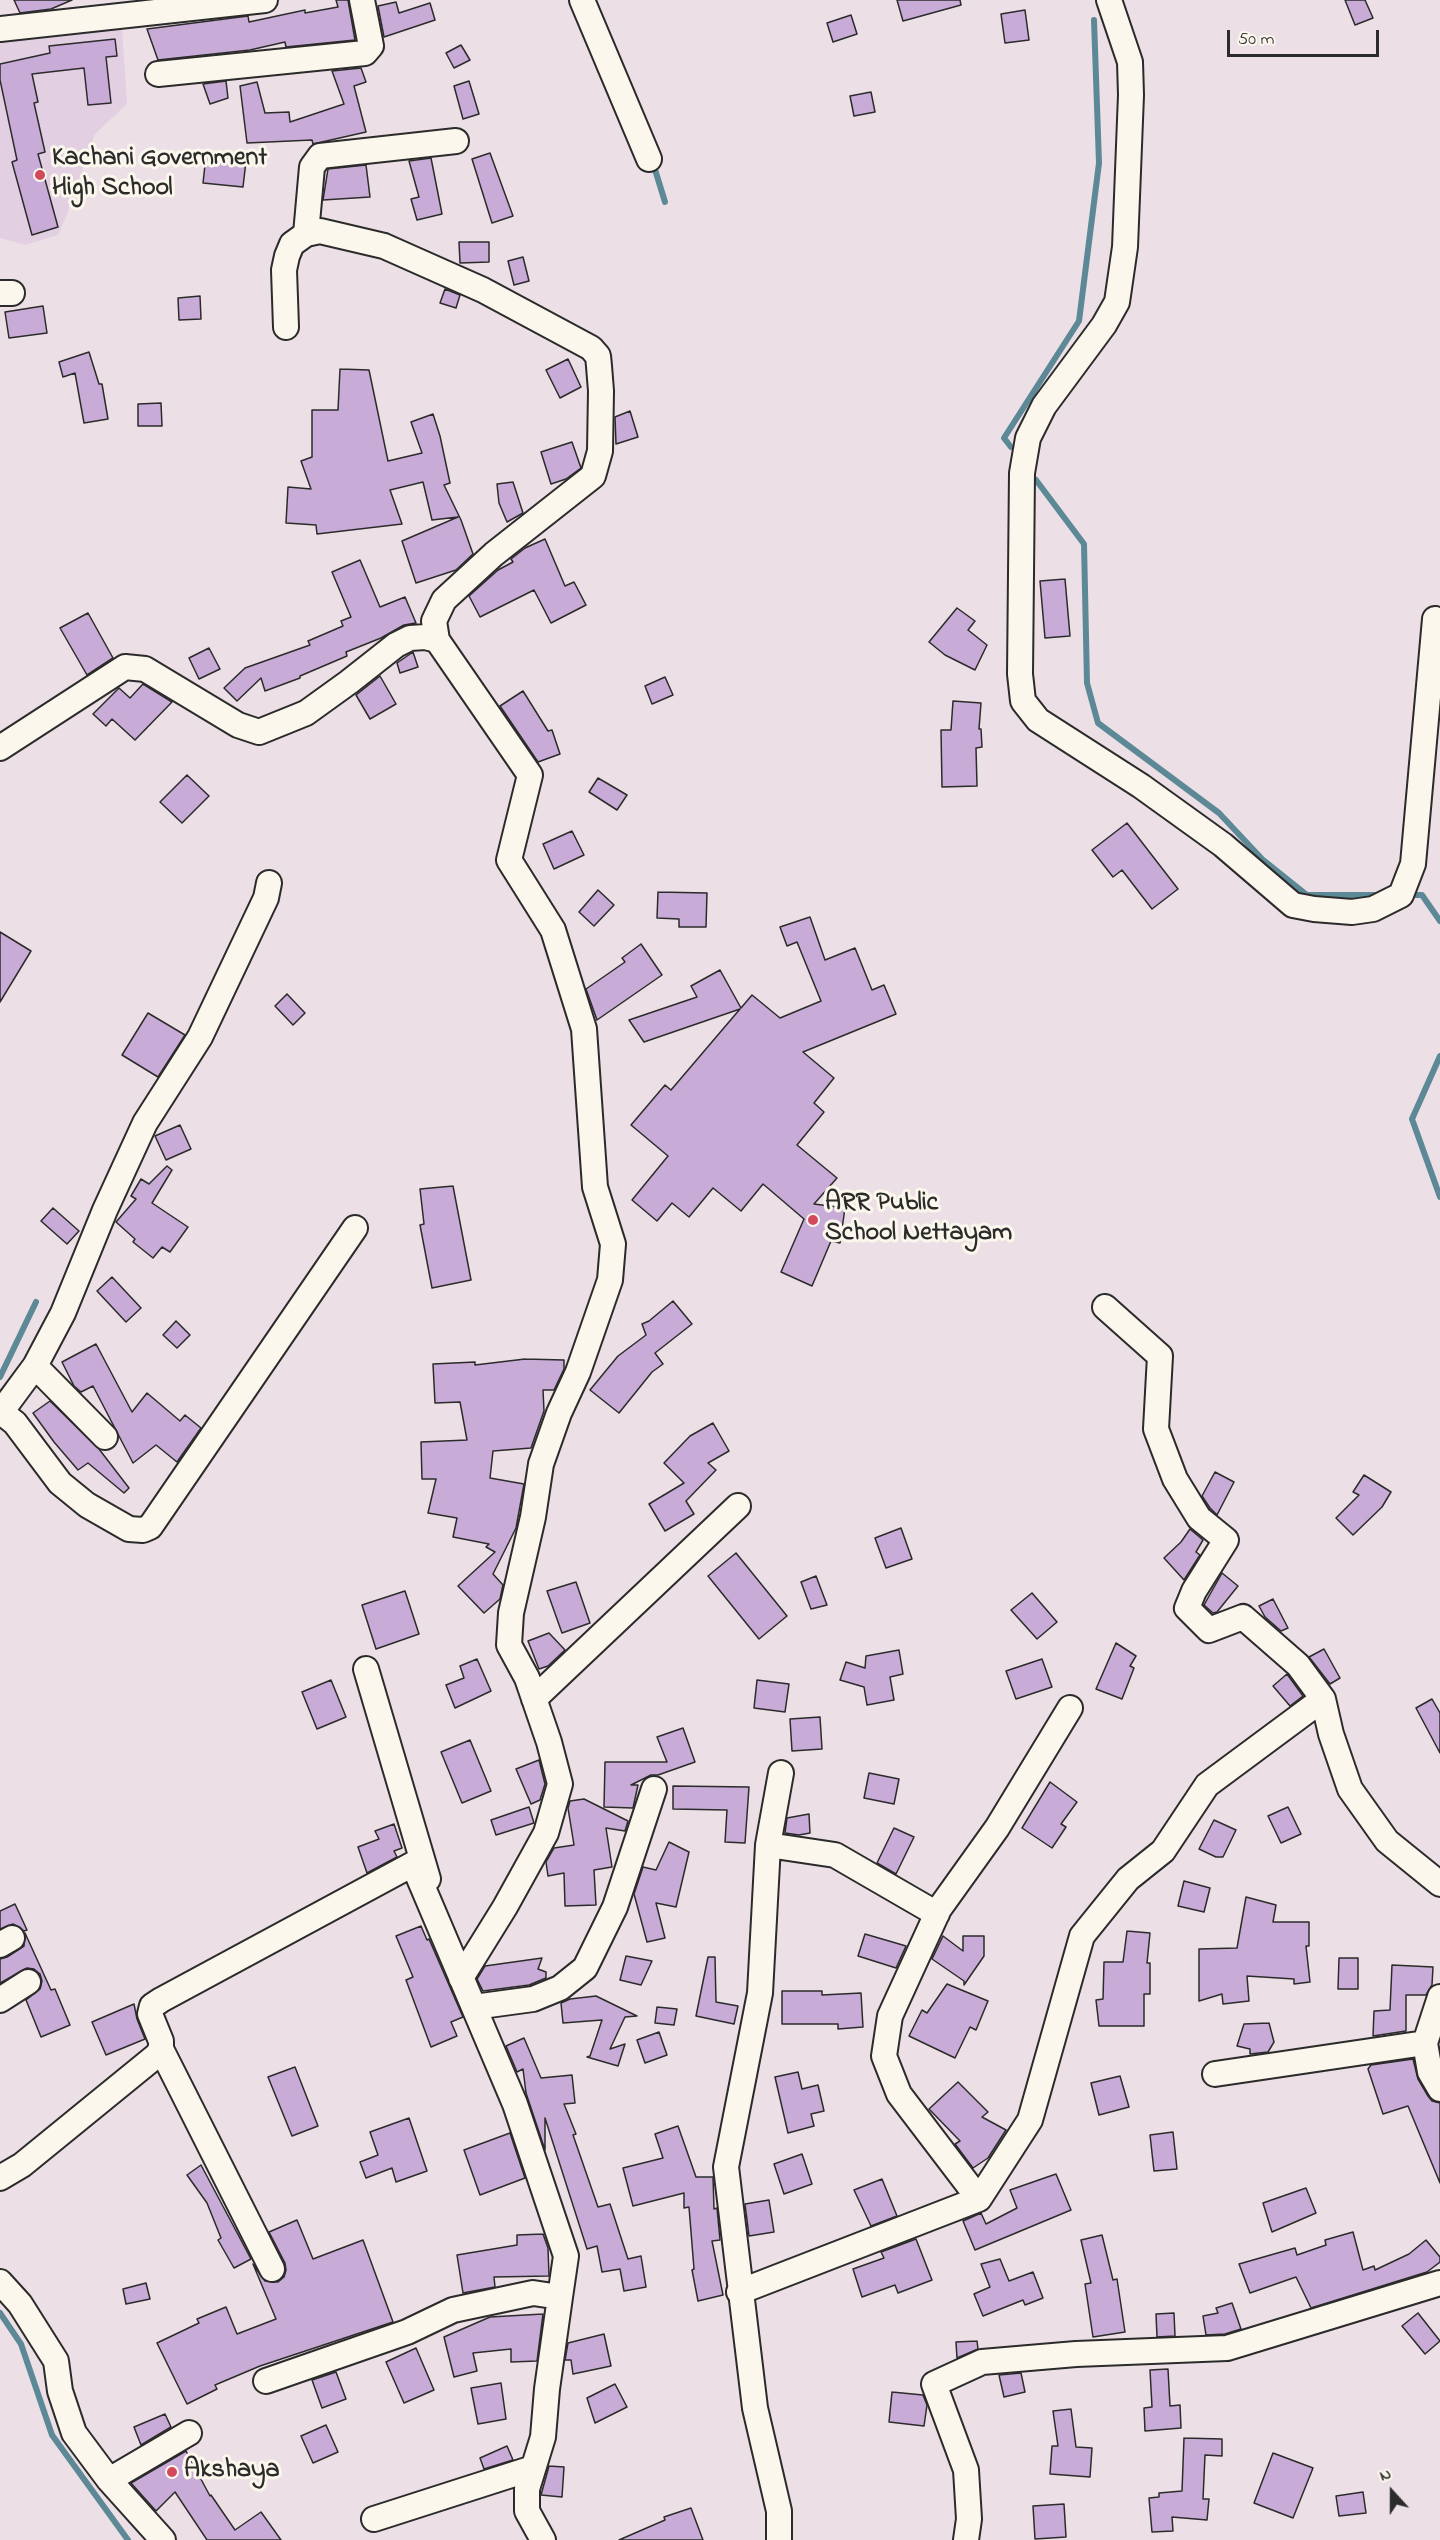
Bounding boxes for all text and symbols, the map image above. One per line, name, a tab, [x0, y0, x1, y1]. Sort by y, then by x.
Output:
scale bar	[1230, 18, 1382, 56]
text: 50 m	[1238, 27, 1275, 53]
place label: Kachani Government High School	[52, 144, 267, 206]
marker: Kachani Government High School	[33, 168, 47, 182]
place label: ARR Public School Nettayam	[825, 1189, 1012, 1250]
marker: ARR Public School Nettayam	[806, 1213, 820, 1227]
place label: Akshaya	[184, 2456, 280, 2488]
north arrow	[1362, 2462, 1422, 2522]
text: N	[1376, 2462, 1395, 2488]
marker: Akshaya	[165, 2465, 179, 2479]

